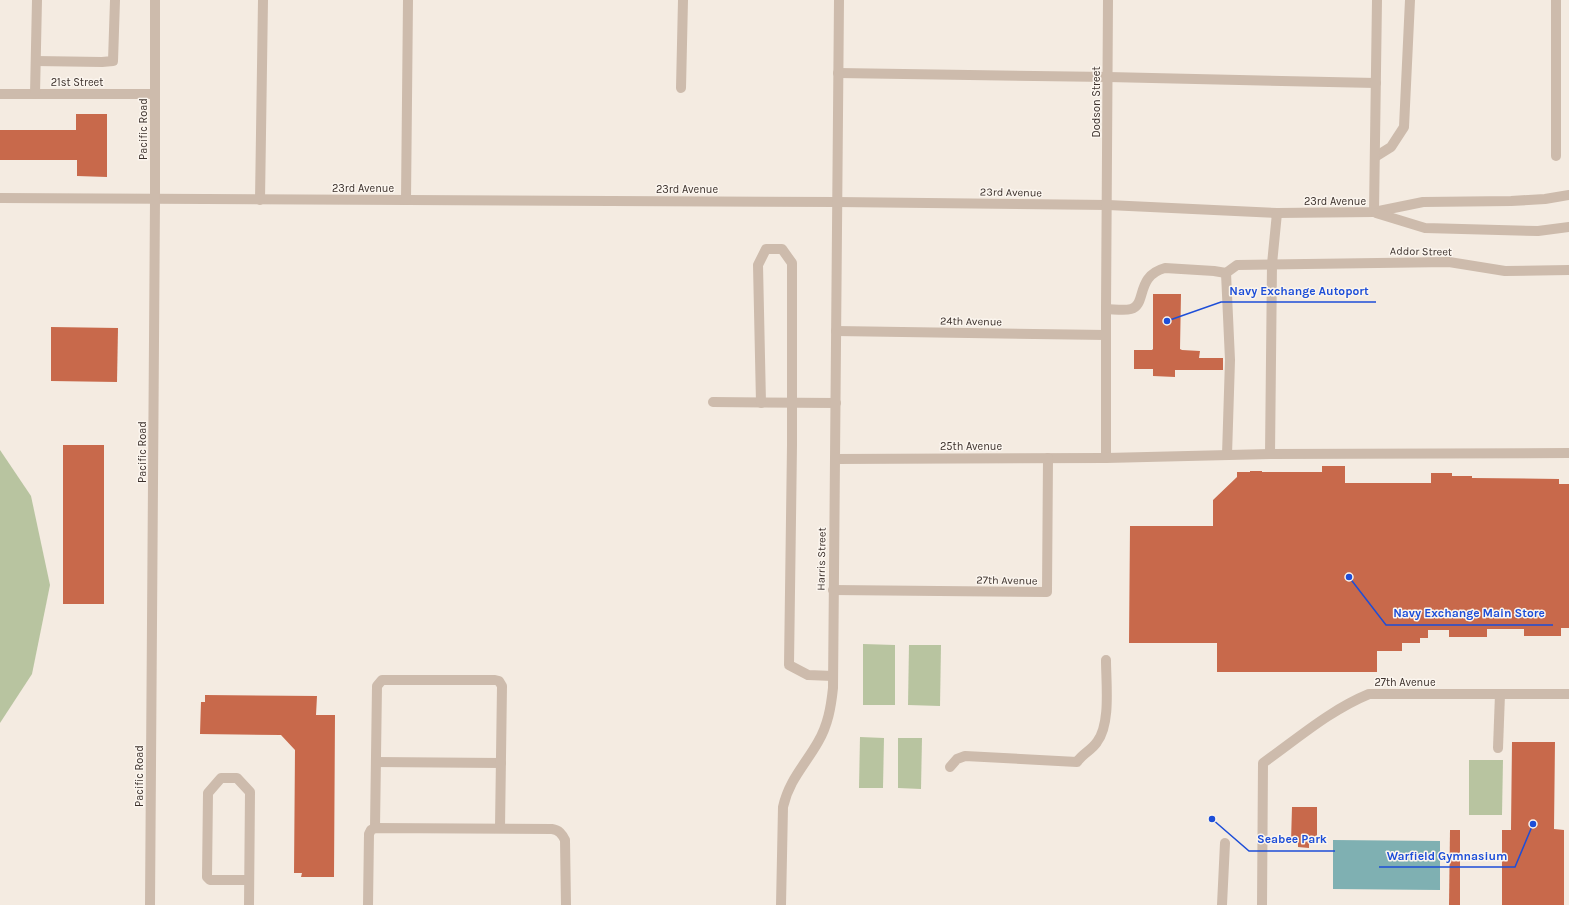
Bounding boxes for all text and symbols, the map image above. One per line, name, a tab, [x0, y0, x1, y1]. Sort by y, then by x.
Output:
street label: Dodson Street	[1090, 66, 1103, 138]
street label: 21st Street	[51, 76, 103, 89]
street label: Pacific Road	[137, 98, 150, 160]
street label: 23rd Avenue	[332, 182, 394, 195]
street label: 23rd Avenue	[656, 183, 718, 196]
street label: 23rd Avenue	[980, 185, 1043, 200]
street label: 23rd Avenue	[1304, 195, 1366, 208]
street label: Addor Street	[1390, 244, 1452, 259]
callout: Navy Exchange Autoport	[1221, 278, 1376, 302]
text: Navy Exchange Autoport	[1229, 284, 1369, 298]
street label: 24th Avenue	[940, 314, 1003, 329]
street label: Pacific Road	[136, 421, 149, 483]
street label: 25th Avenue	[940, 440, 1002, 453]
street label: Harris Street	[814, 527, 829, 591]
street label: 27th Avenue	[976, 573, 1038, 588]
callout: Navy Exchange Main Store	[1386, 601, 1553, 625]
text: Navy Exchange Main Store	[1393, 606, 1545, 620]
street label: 27th Avenue	[1374, 676, 1436, 689]
street label: Pacific Road	[133, 745, 146, 807]
callout: Seabee Park	[1249, 827, 1335, 851]
text: Seabee Park	[1257, 832, 1327, 846]
callout: Warfield Gymnasium	[1379, 843, 1515, 867]
text: Warfield Gymnasium	[1387, 849, 1507, 863]

